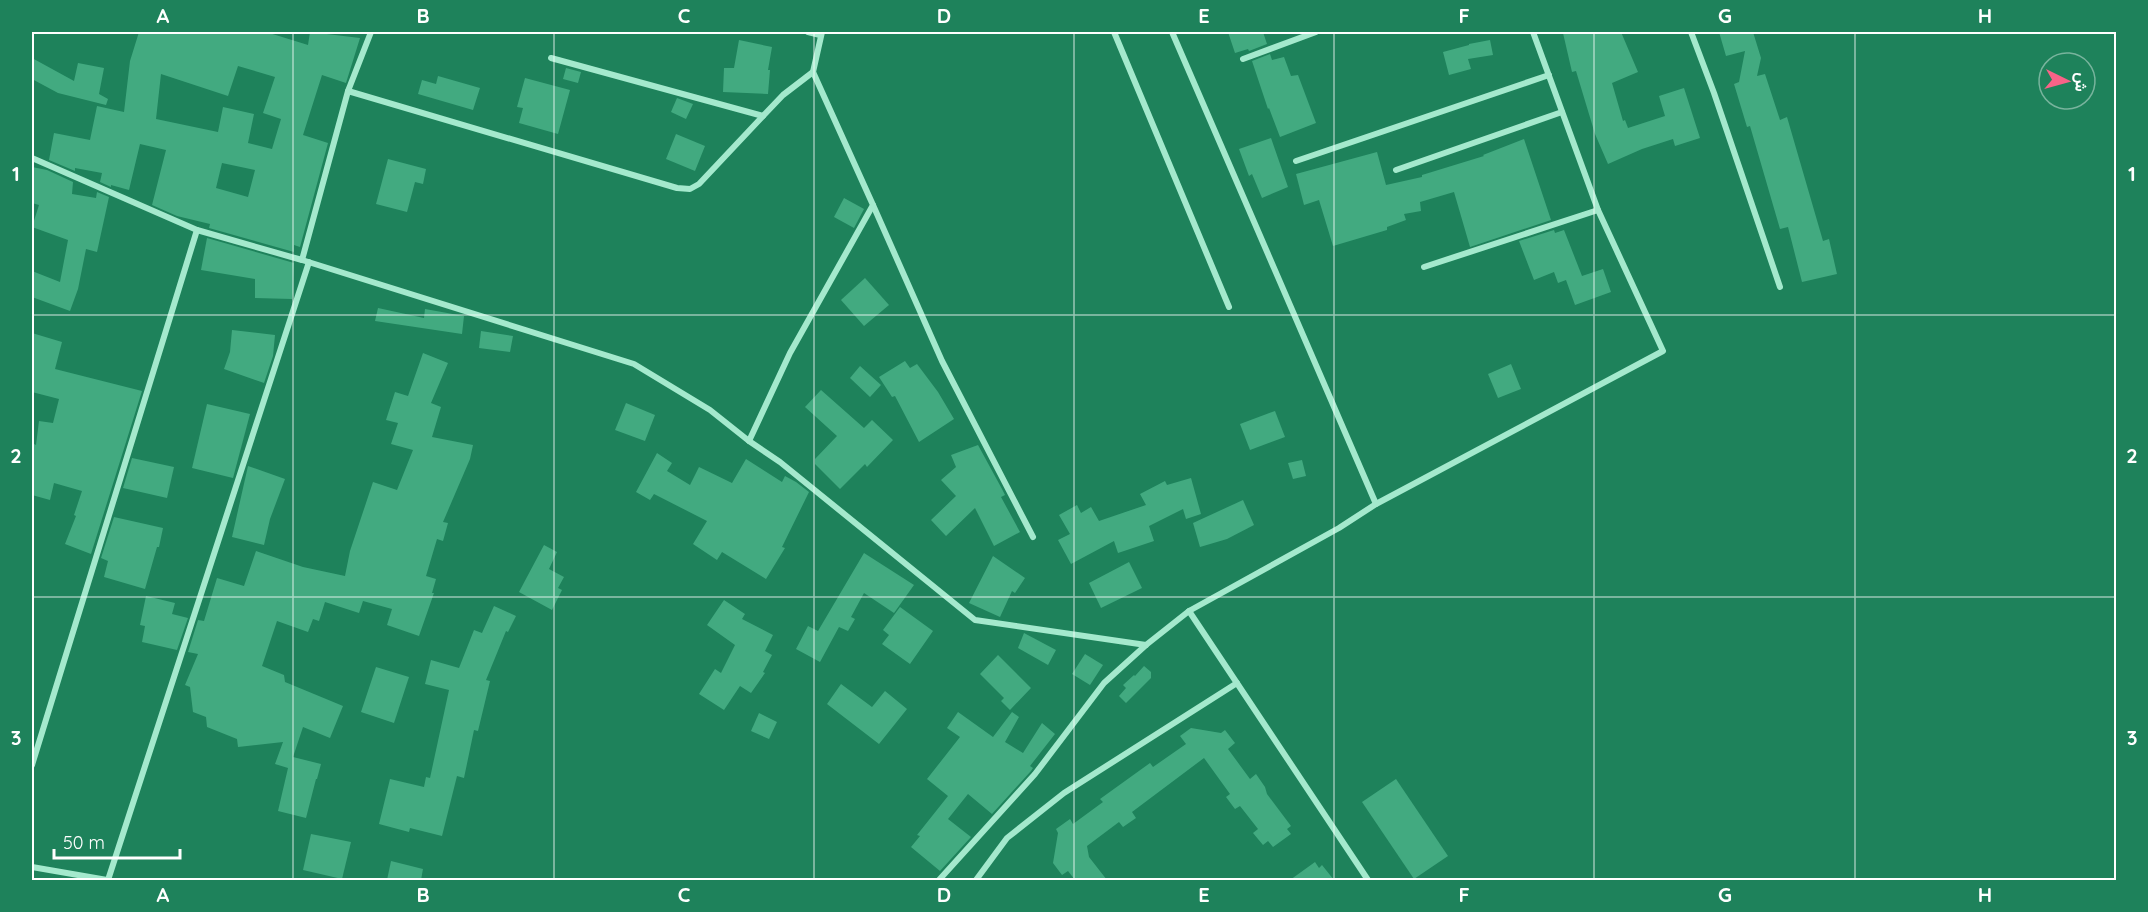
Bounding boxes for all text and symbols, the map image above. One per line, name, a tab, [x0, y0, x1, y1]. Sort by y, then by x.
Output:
text: A	[157, 3, 170, 28]
text: B	[416, 3, 430, 28]
text: C	[678, 3, 691, 28]
text: D	[937, 3, 951, 28]
text: E	[1198, 3, 1210, 28]
text: F	[1458, 3, 1470, 28]
text: G	[1718, 3, 1732, 28]
text: H	[1978, 3, 1992, 28]
north arrow	[2037, 51, 2097, 111]
text: ش	[2071, 72, 2093, 93]
text: 1	[12, 161, 20, 186]
text: 1	[2128, 161, 2136, 186]
text: 2	[10, 443, 22, 468]
text: 2	[2126, 443, 2138, 468]
text: 3	[11, 725, 21, 750]
text: 3	[2127, 725, 2137, 750]
scale bar	[54, 822, 180, 860]
text: 50 m	[63, 831, 105, 854]
text: A	[157, 882, 170, 907]
text: B	[416, 882, 430, 907]
text: C	[678, 882, 691, 907]
text: D	[937, 882, 951, 907]
text: E	[1198, 882, 1210, 907]
text: F	[1458, 882, 1470, 907]
text: G	[1718, 882, 1732, 907]
text: H	[1978, 882, 1992, 907]

